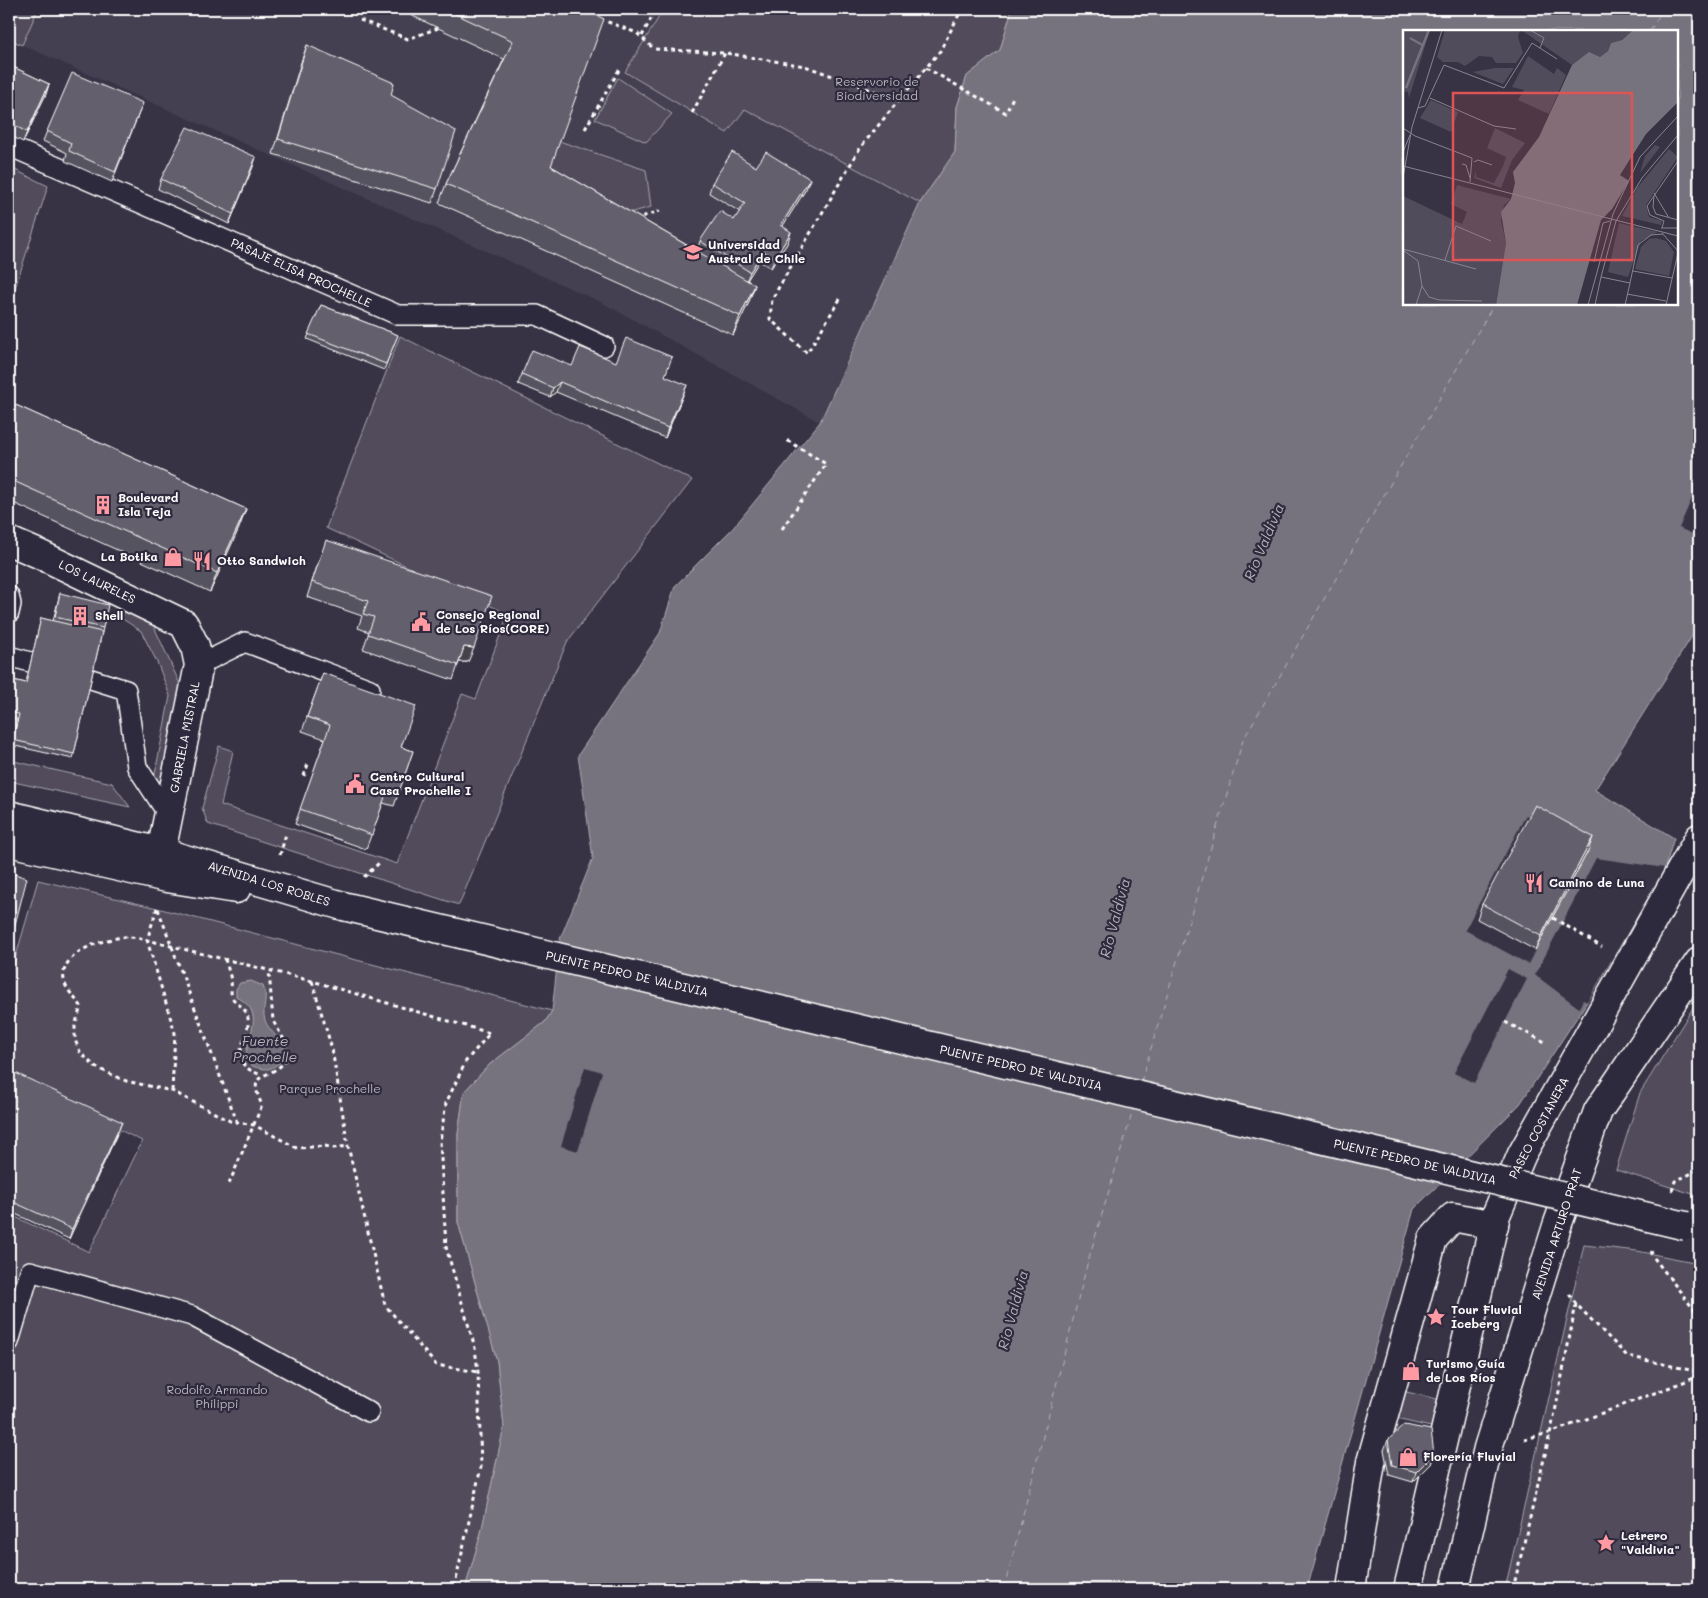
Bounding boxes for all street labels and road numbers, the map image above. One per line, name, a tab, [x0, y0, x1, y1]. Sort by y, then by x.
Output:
street label: PASAJE ELISA PROCHELLE	[229, 234, 374, 310]
street label: LOS LAURELES	[56, 556, 139, 607]
street label: GABRIELA MISTRAL	[165, 679, 203, 794]
street label: AVENIDA LOS ROBLES	[206, 857, 332, 909]
street label: PUENTE PEDRO DE VALDIVIA	[544, 947, 710, 1000]
street label: PUENTE PEDRO DE VALDIVIA	[938, 1041, 1104, 1094]
street label: PASEO COSTANERA	[1504, 1074, 1572, 1181]
street label: PUENTE PEDRO DE VALDIVIA	[1332, 1135, 1498, 1188]
street label: AVENIDA ARTURO PRAT	[1527, 1166, 1585, 1301]

